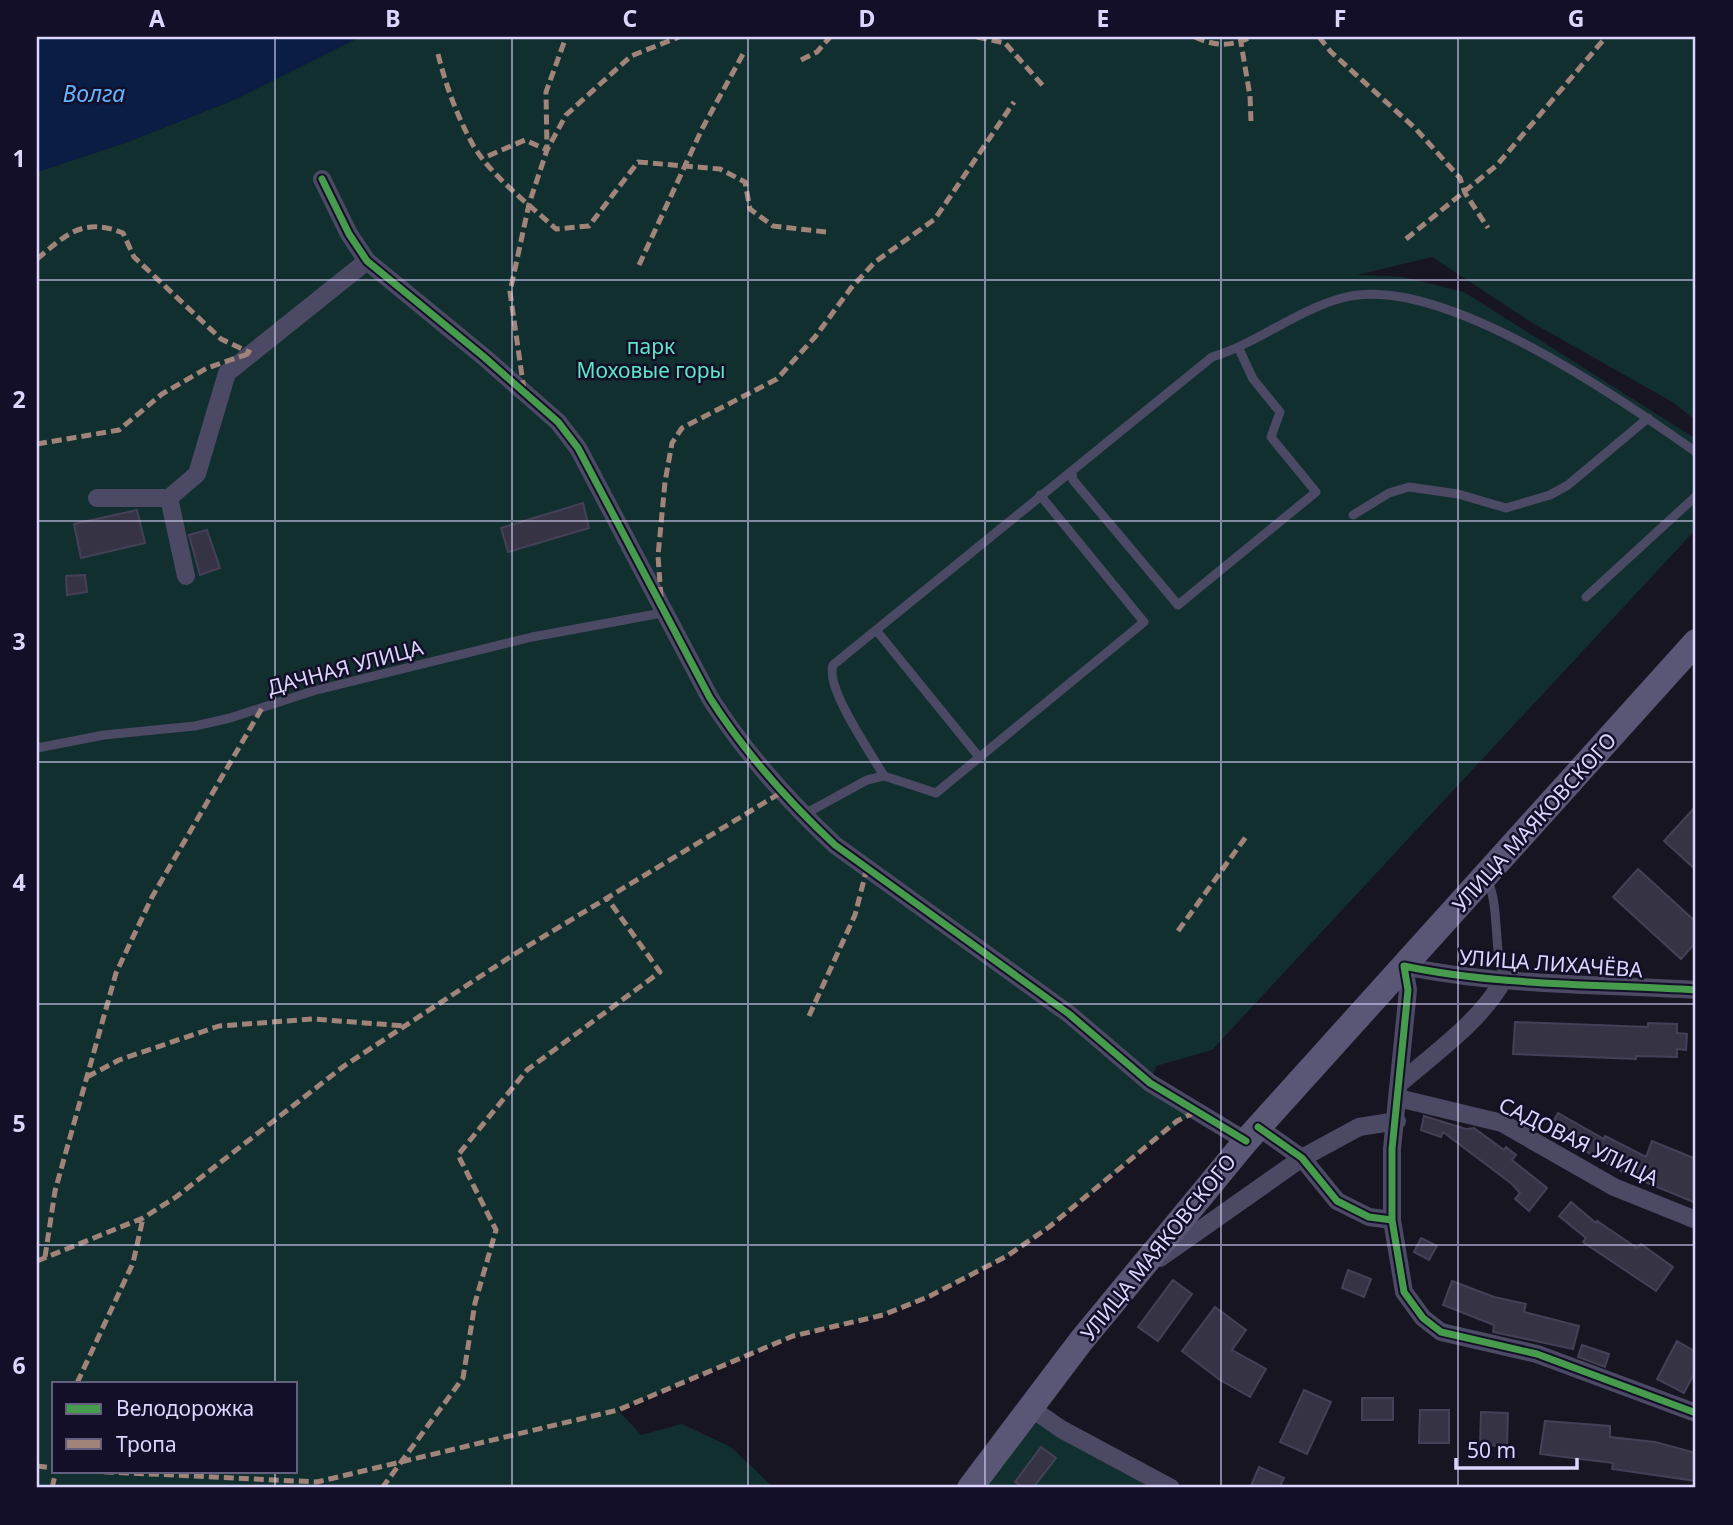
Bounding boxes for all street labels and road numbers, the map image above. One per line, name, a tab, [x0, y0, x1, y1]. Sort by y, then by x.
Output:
street label: ДАЧНАЯ УЛИЦА	[264, 633, 426, 701]
street label: УЛИЦА МАЯКОВСКОГО	[1446, 726, 1622, 918]
street label: УЛИЦА ЛИХАЧЁВА	[1458, 943, 1644, 983]
street label: САДОВАЯ УЛИЦА	[1494, 1090, 1664, 1192]
street label: УЛИЦА МАЯКОВСКОГО	[1074, 1148, 1242, 1346]

